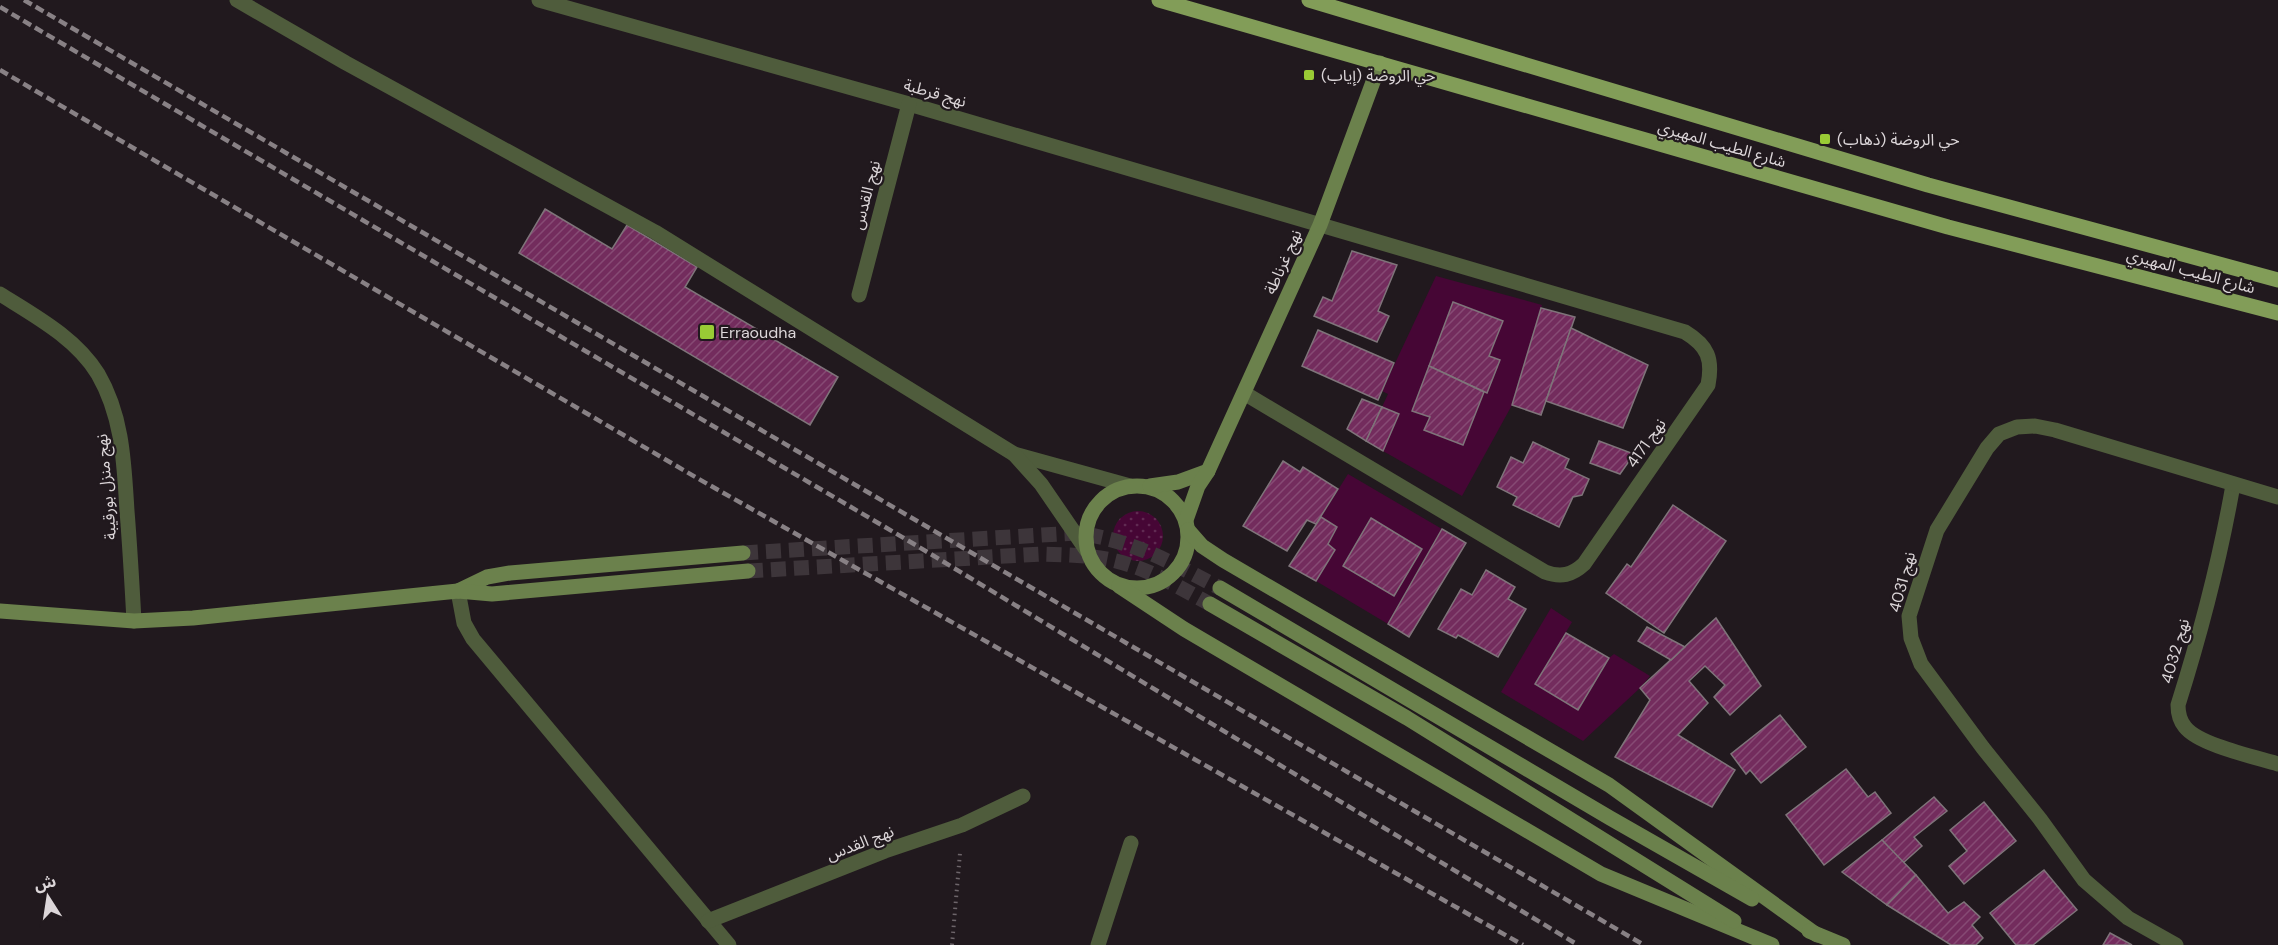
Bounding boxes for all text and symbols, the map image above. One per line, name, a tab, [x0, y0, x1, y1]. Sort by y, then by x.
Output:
place label: حي الروضة (إياب)	[1321, 65, 1435, 87]
marker: حي الروضة (إياب)	[1302, 68, 1316, 82]
street label: نهج قرطبة	[901, 74, 969, 114]
street label: شارع الطيب المهيري	[1655, 116, 1788, 174]
place label: حي الروضة (ذهاب)	[1837, 129, 1960, 151]
marker: حي الروضة (ذهاب)	[1818, 132, 1832, 146]
street label: نهج القدس	[847, 158, 887, 232]
street label: نهج غرناطة	[1259, 226, 1308, 298]
street label: شارع الطيب المهيري	[2124, 244, 2258, 300]
place label: Erraoudha	[720, 322, 796, 343]
marker: Erraoudha	[698, 323, 716, 341]
street label: نهج 4171	[1622, 414, 1672, 473]
street label: نهج منزل بورقيبة	[91, 433, 123, 541]
street label: نهج 4031	[1884, 549, 1922, 615]
street label: نهج 4032	[2156, 616, 2196, 686]
street label: نهج القدس	[823, 821, 898, 867]
north arrow	[18, 867, 78, 927]
text: ش	[32, 870, 58, 895]

